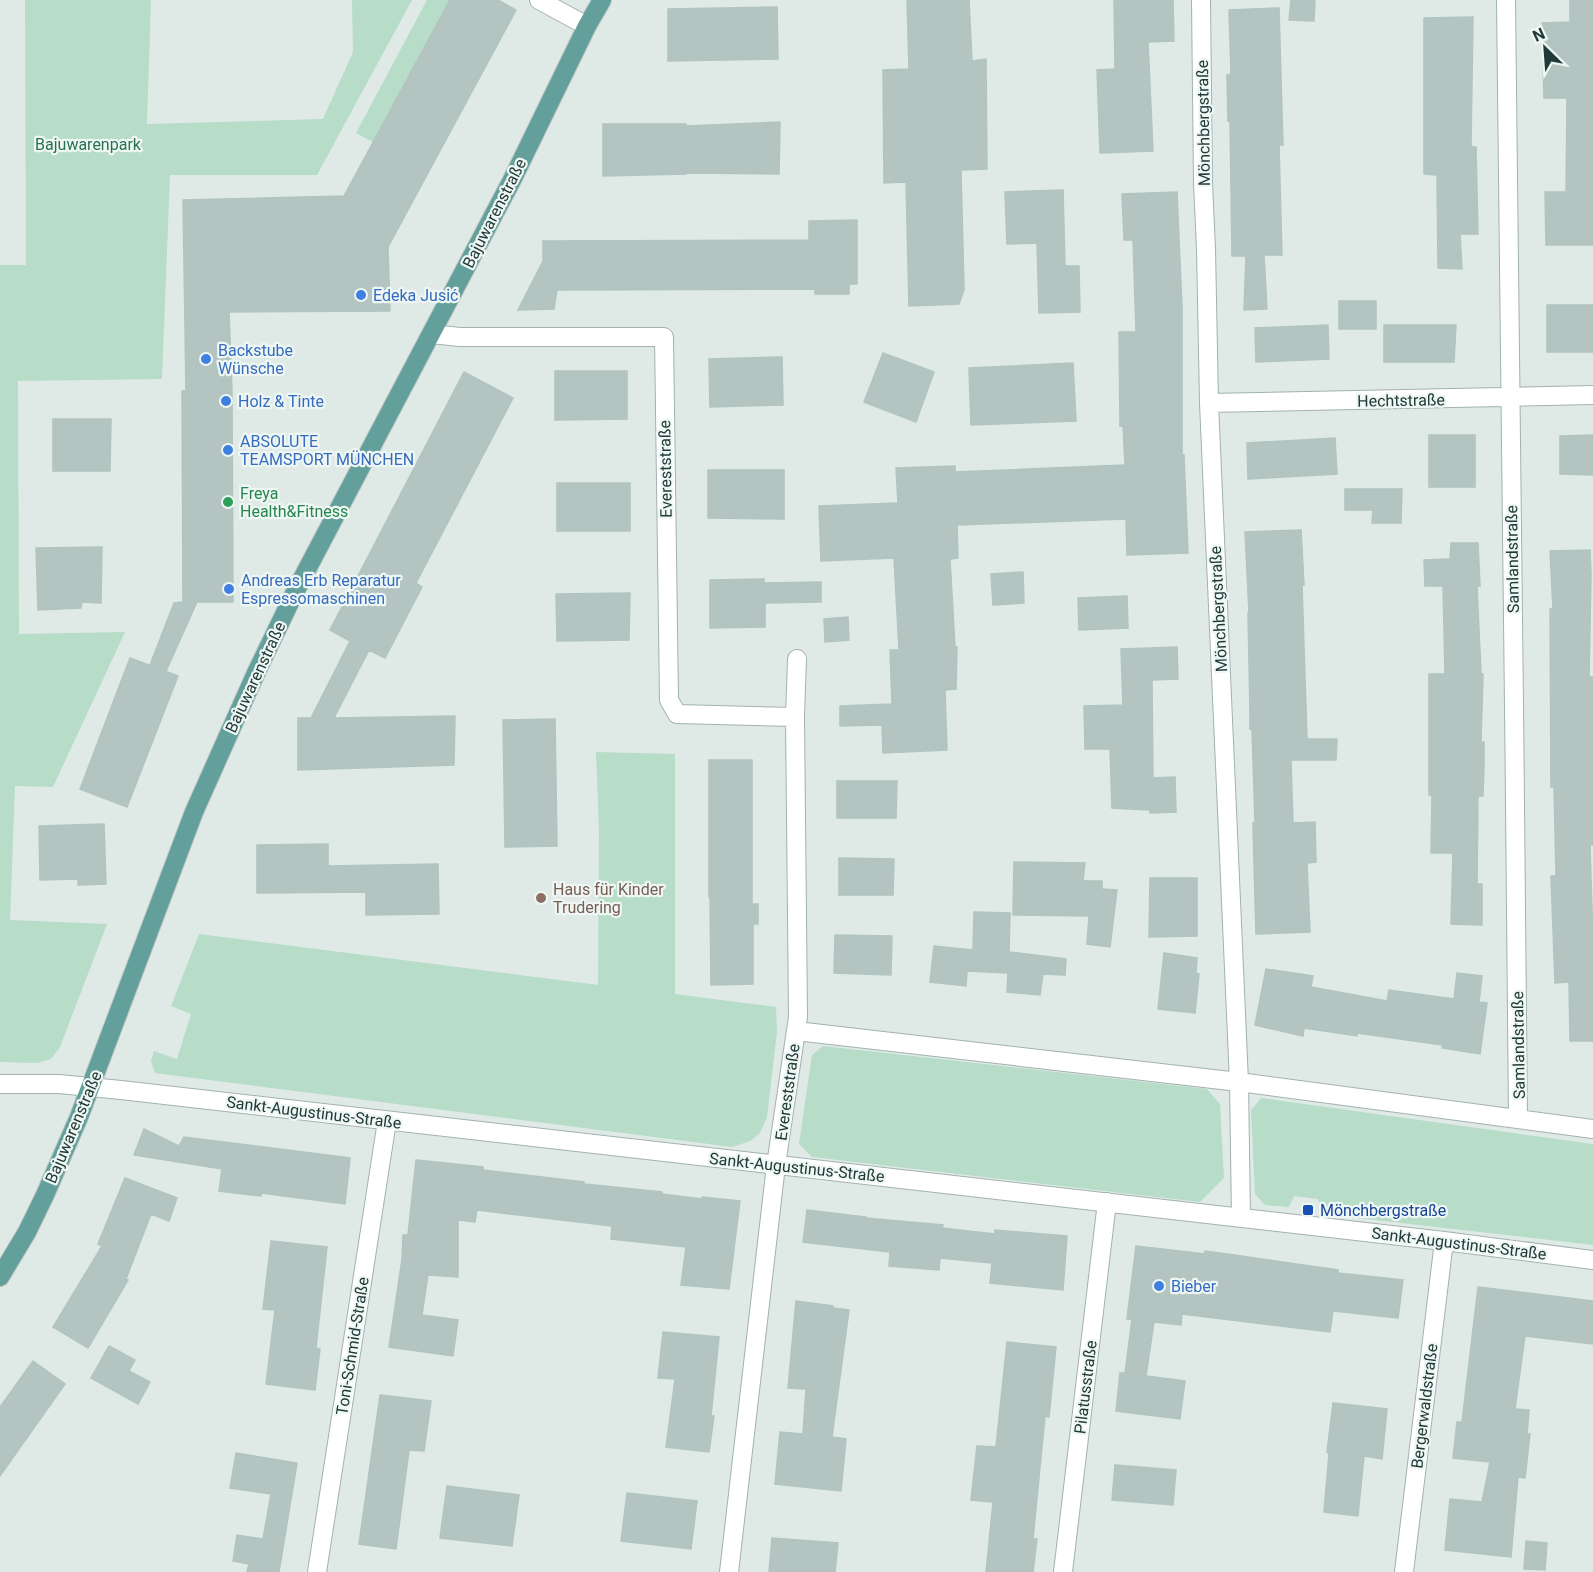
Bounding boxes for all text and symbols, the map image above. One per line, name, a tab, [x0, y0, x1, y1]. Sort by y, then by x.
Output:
north arrow	[1515, 18, 1575, 78]
text: N	[1530, 24, 1548, 46]
street label: Mönchbergstraße	[1193, 60, 1214, 186]
park label: Bajuwarenpark	[35, 135, 142, 154]
street label: Bajuwarenstraße	[459, 155, 530, 271]
place label: Edeka Jusić	[373, 286, 458, 305]
marker: Edeka Jusić	[354, 288, 368, 302]
place label: Backstube Wünsche	[218, 341, 293, 378]
marker: Backstube Wünsche	[199, 352, 213, 366]
street label: Hechtstraße	[1357, 390, 1445, 411]
place label: Holz & Tinte	[238, 392, 324, 411]
marker: Holz & Tinte	[219, 394, 233, 408]
street label: Evereststraße	[655, 420, 676, 518]
place label: ABSOLUTE TEAMSPORT MÜNCHEN	[240, 432, 414, 469]
marker: ABSOLUTE TEAMSPORT MÜNCHEN	[221, 443, 235, 457]
place label: Freya Health&Fitness	[240, 484, 348, 521]
marker: Freya Health&Fitness	[221, 495, 235, 509]
street label: Samlandstraße	[1502, 505, 1523, 613]
street label: Mönchbergstraße	[1206, 545, 1231, 672]
place label: Andreas Erb Reparatur Espressomaschinen	[241, 571, 401, 608]
marker: Andreas Erb Reparatur Espressomaschinen	[222, 582, 236, 596]
street label: Bajuwarenstraße	[221, 619, 289, 736]
place label: Haus für Kinder Trudering	[553, 880, 664, 917]
marker: Haus für Kinder Trudering	[534, 891, 548, 905]
street label: Samlandstraße	[1508, 991, 1529, 1099]
street label: Evereststraße	[771, 1042, 804, 1142]
street label: Bajuwarenstraße	[41, 1068, 106, 1186]
street label: Sankt-Augustinus-Straße	[225, 1092, 402, 1133]
street label: Sankt-Augustinus-Straße	[708, 1149, 885, 1186]
place label: Mönchbergstraße	[1320, 1201, 1446, 1220]
marker: Mönchbergstraße	[1301, 1203, 1315, 1217]
street label: Sankt-Augustinus-Straße	[1370, 1223, 1547, 1264]
street label: Toni-Schmid-Straße	[332, 1276, 373, 1417]
place label: Bieber	[1171, 1277, 1217, 1296]
marker: Bieber	[1152, 1279, 1166, 1293]
street label: Pilatusstraße	[1070, 1339, 1101, 1435]
street label: Bergerwaldstraße	[1407, 1343, 1442, 1470]

